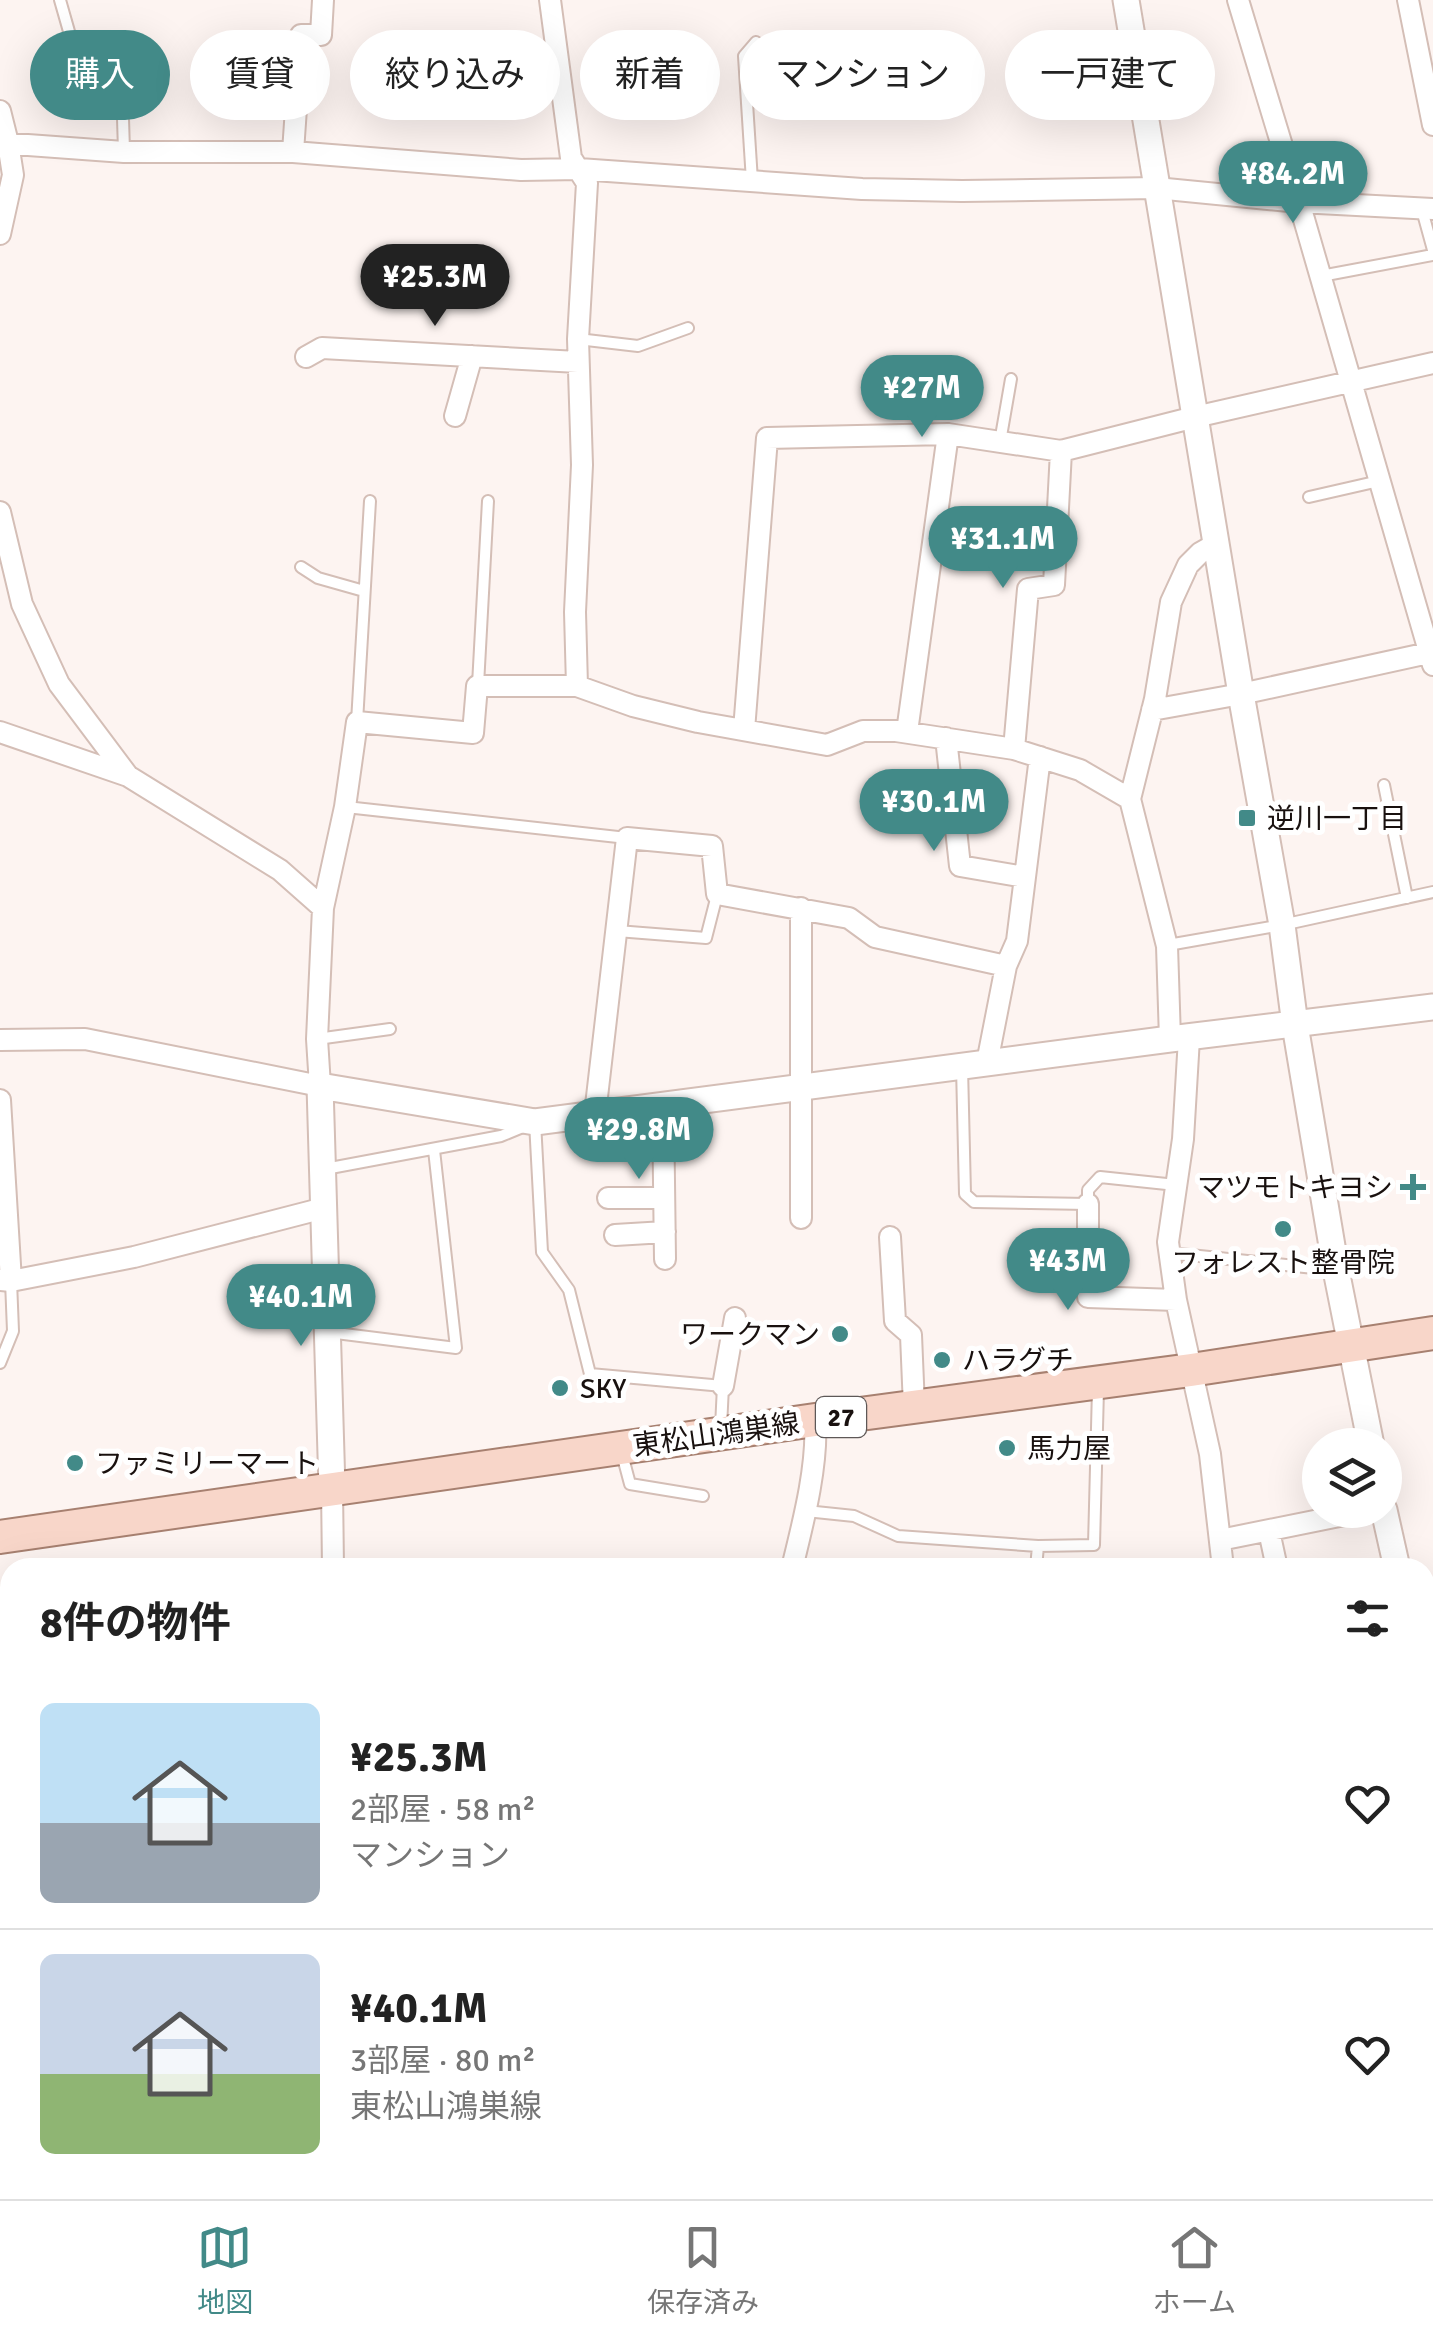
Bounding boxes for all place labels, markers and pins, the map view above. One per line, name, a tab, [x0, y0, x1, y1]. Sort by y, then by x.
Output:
pin: ¥84.2M	[1212, 141, 1374, 226]
pin: ¥25.3M	[354, 244, 516, 329]
pin: ¥27M	[863, 355, 981, 440]
pin: ¥31.1M	[922, 506, 1084, 591]
pin: ¥30.1M	[853, 769, 1015, 854]
place label: 逆川一丁目	[1267, 802, 1407, 836]
marker: 逆川一丁目	[1236, 807, 1258, 829]
pin: ¥29.8M	[558, 1097, 720, 1182]
place label: マツモトキヨシ	[1197, 1171, 1393, 1205]
marker: マツモトキヨシ	[1402, 1176, 1424, 1198]
marker: フォレスト整骨院	[1272, 1218, 1294, 1240]
pin: ¥43M	[1009, 1228, 1127, 1313]
place label: フォレスト整骨院	[1171, 1246, 1395, 1280]
pin: ¥40.1M	[220, 1264, 382, 1349]
place label: ワークマン	[680, 1318, 820, 1352]
marker: ワークマン	[829, 1323, 851, 1345]
place label: ハラグチ	[962, 1344, 1074, 1378]
marker: ハラグチ	[931, 1349, 953, 1371]
place label: SKY	[580, 1372, 626, 1406]
marker: SKY	[549, 1377, 571, 1399]
place label: 馬力屋	[1027, 1432, 1111, 1466]
marker: 馬力屋	[996, 1437, 1018, 1459]
place label: ファミリーマート	[95, 1447, 319, 1481]
marker: ファミリーマート	[64, 1452, 86, 1474]

